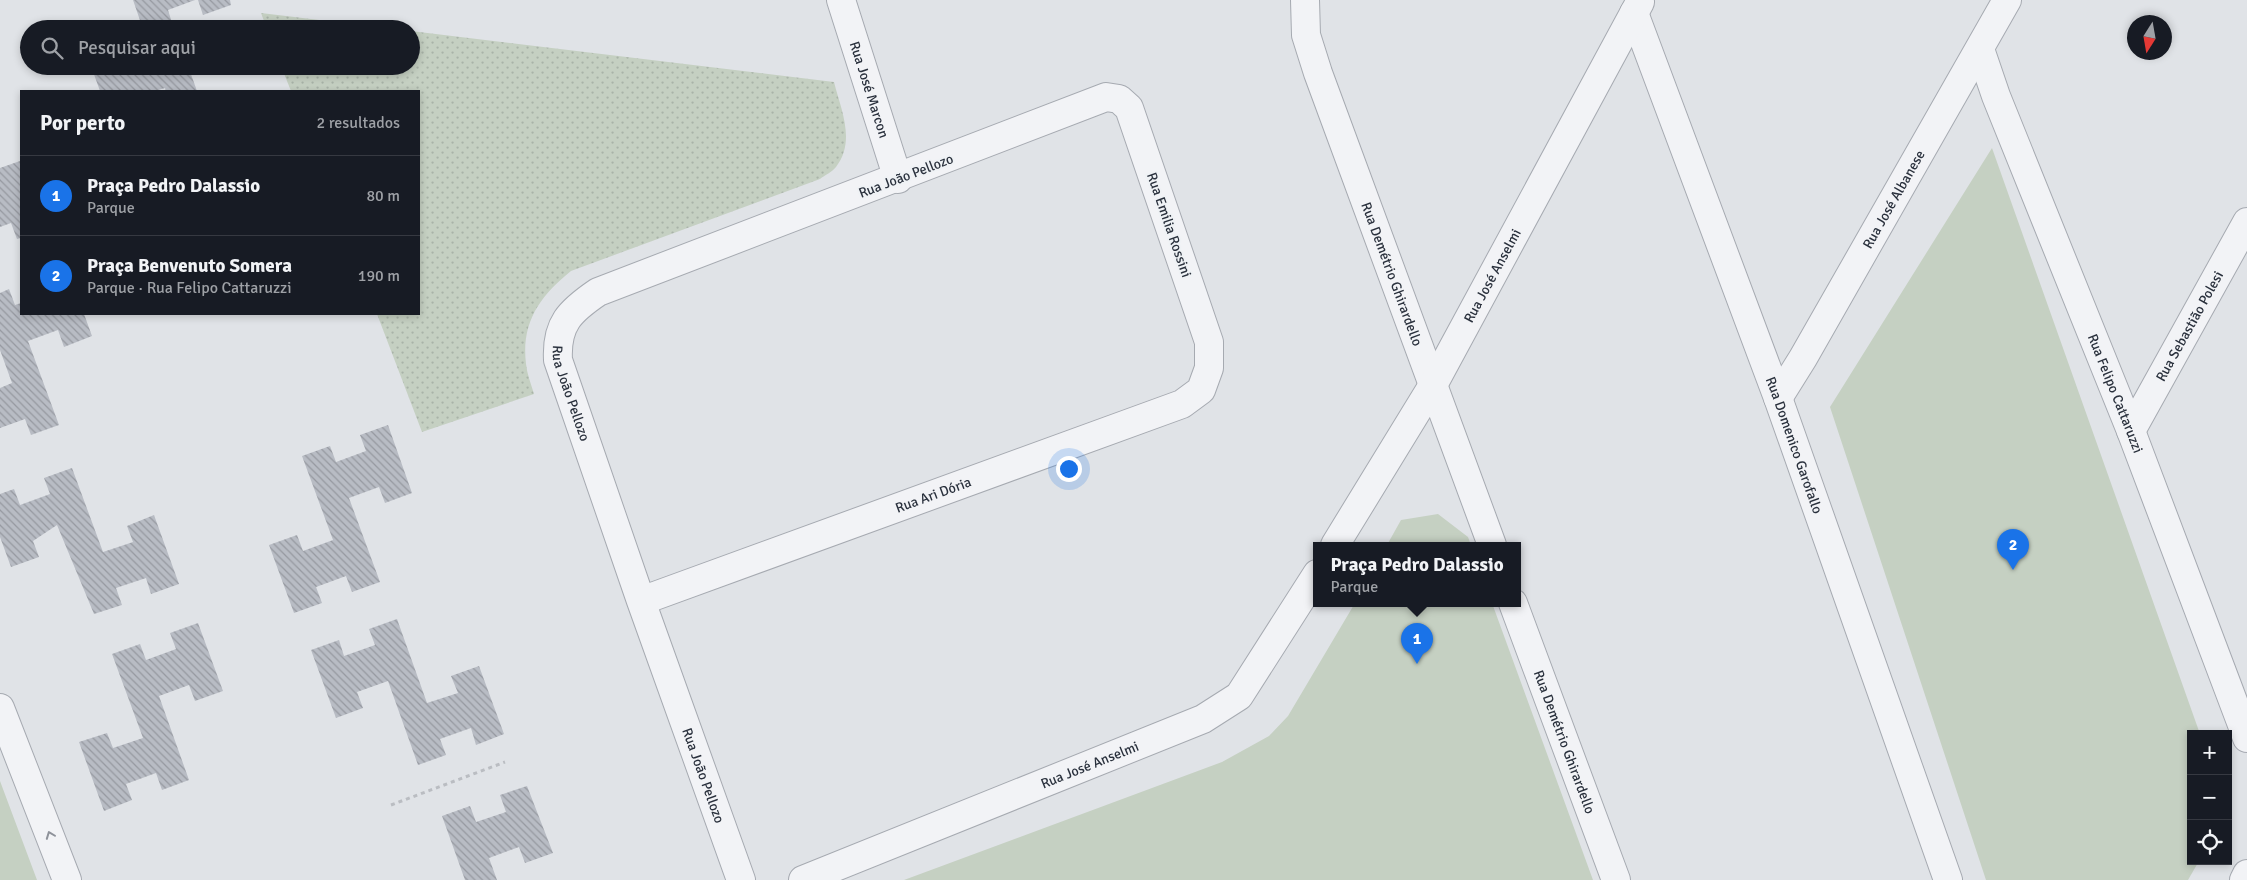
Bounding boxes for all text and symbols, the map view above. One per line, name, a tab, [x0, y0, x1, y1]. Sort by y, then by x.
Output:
north arrow	[2127, 15, 2172, 60]
search box	[20, 20, 420, 75]
icon: search	[38, 34, 66, 62]
text: Pesquisar aqui	[78, 36, 196, 60]
street label: Rua José Marcon	[846, 39, 893, 140]
text: Por perto	[40, 110, 125, 136]
text: 2 resultados	[317, 113, 400, 133]
street label: Rua José Albanese	[1859, 147, 1928, 251]
street label: Rua João Pellozo	[856, 150, 956, 202]
street label: Rua Emilia Rossini	[1143, 170, 1195, 280]
text: Praça Pedro Dalassio	[87, 174, 260, 198]
text: 1	[52, 186, 60, 206]
text: 80 m	[366, 186, 400, 206]
text: Parque	[87, 198, 135, 218]
street label: Rua Demétrio Ghirardello	[1358, 200, 1426, 348]
street label: Rua José Anselmi	[1460, 226, 1524, 325]
text: Praça Benvenuto Somera	[87, 254, 292, 278]
text: 2	[52, 266, 60, 286]
text: 190 m	[358, 266, 400, 286]
street label: Rua Sebastião Polesi	[2152, 268, 2227, 384]
text: Parque · Rua Felipo Cattaruzzi	[87, 278, 292, 298]
street label: Rua Felipo Cattaruzzi	[2084, 331, 2147, 455]
street label: Rua João Pellozo	[549, 345, 594, 443]
street label: Rua Domenico Garofallo	[1762, 374, 1827, 516]
your location	[1056, 456, 1082, 482]
street label: Rua Ari Dória	[893, 473, 973, 516]
pin: 2	[1997, 529, 2029, 570]
popup	[1313, 542, 1521, 607]
text: Praça Pedro Dalassio	[1330, 553, 1504, 577]
text: Parque	[1330, 577, 1378, 597]
pin: 1	[1401, 623, 1433, 664]
street label: Rua Demétrio Ghirardello	[1530, 667, 1599, 816]
street label: Rua João Pellozo	[679, 726, 728, 825]
map controls	[2187, 730, 2232, 865]
button: +	[2187, 730, 2232, 775]
street label: Rua José Anselmi	[1038, 737, 1141, 792]
button: −	[2187, 775, 2232, 820]
button: locate	[2187, 820, 2232, 865]
one-way arrow	[45, 831, 55, 839]

